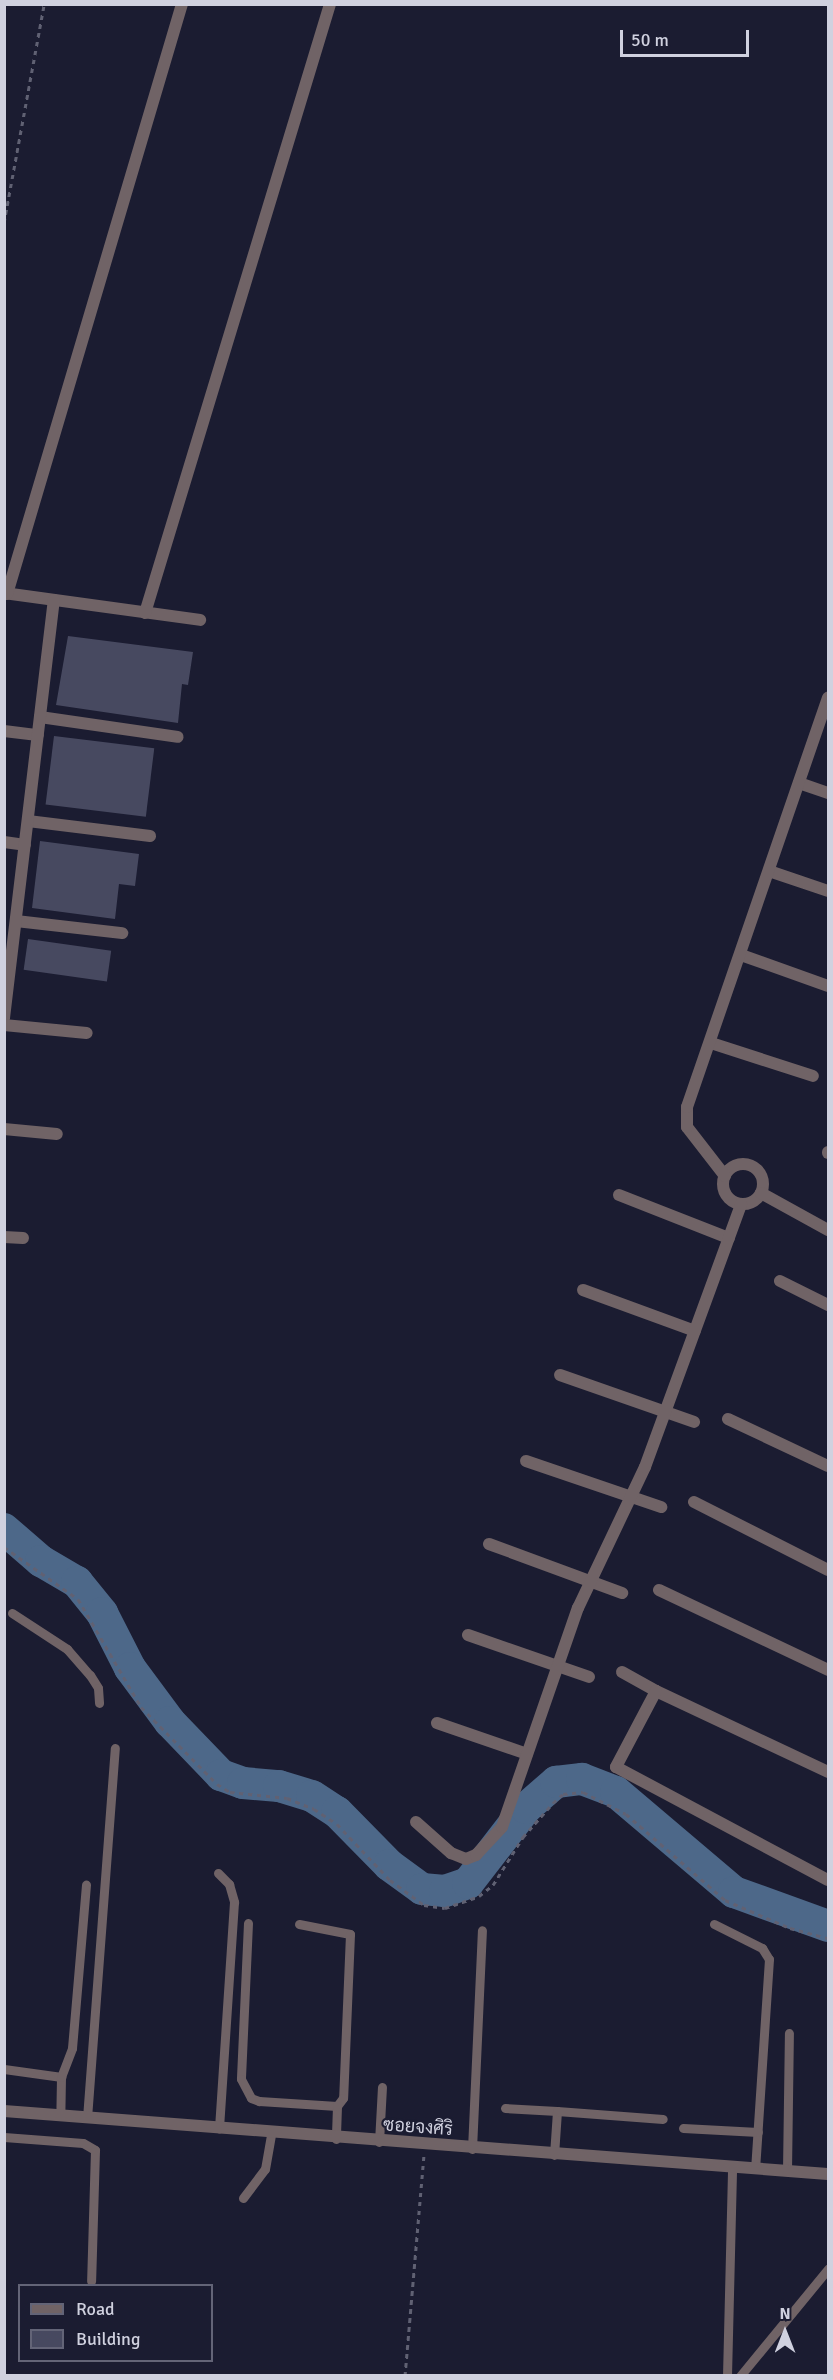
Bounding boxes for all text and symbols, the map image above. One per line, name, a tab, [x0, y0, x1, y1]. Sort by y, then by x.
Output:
scale bar	[623, 18, 752, 56]
text: 50 m	[631, 29, 669, 51]
street label: ซอยจงศิริ	[382, 2114, 454, 2140]
legend	[18, 2284, 213, 2362]
text: Road	[76, 2298, 115, 2320]
north arrow	[755, 2302, 815, 2362]
text: N	[779, 2304, 791, 2324]
text: Building	[76, 2328, 140, 2350]

